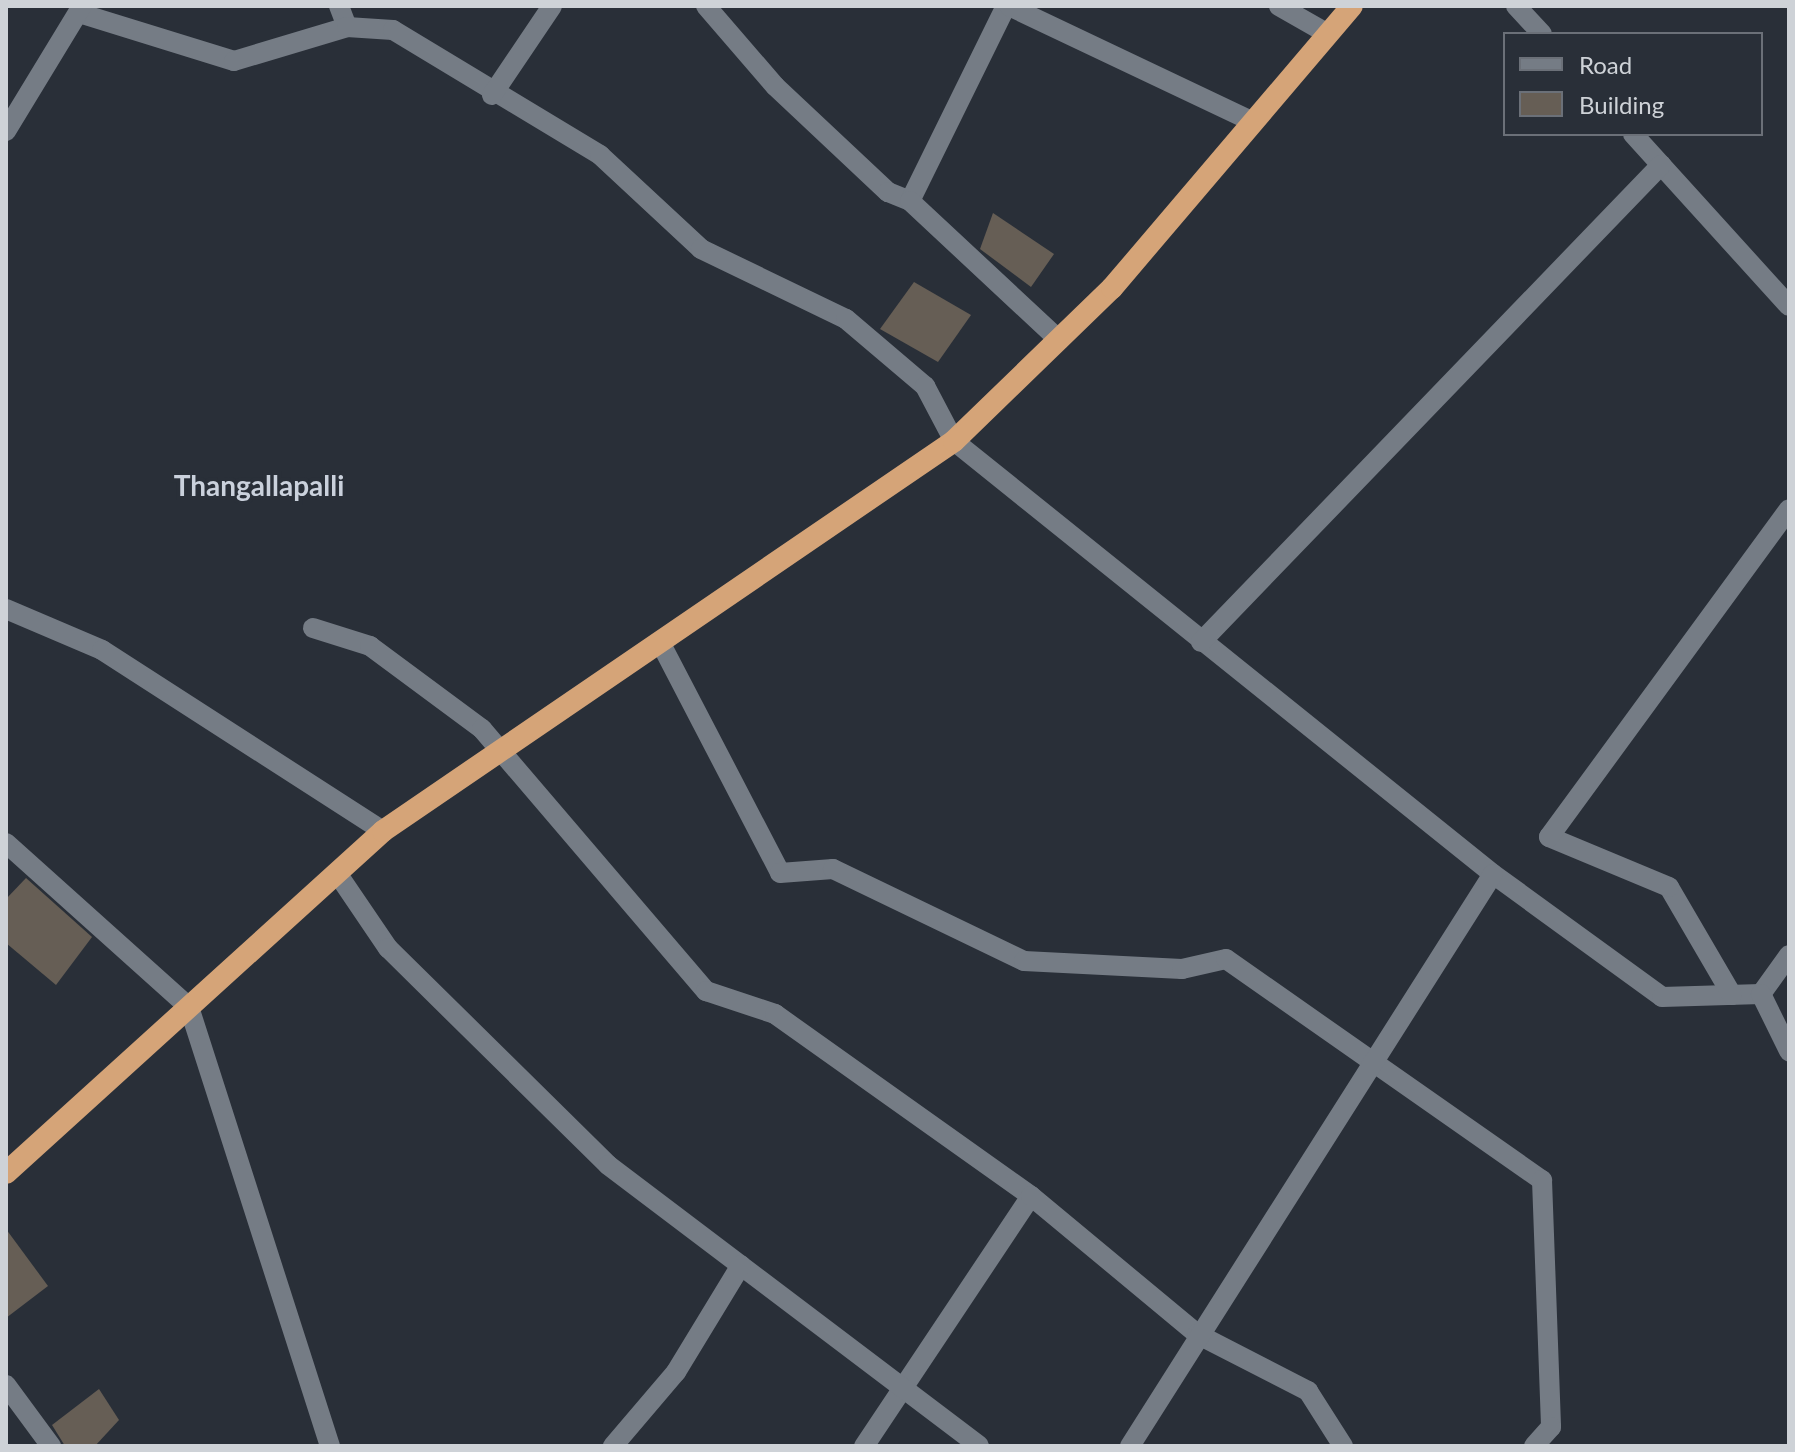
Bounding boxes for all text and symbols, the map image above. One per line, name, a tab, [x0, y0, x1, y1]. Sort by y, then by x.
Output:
legend	[1503, 32, 1763, 136]
text: Road	[1579, 50, 1632, 79]
text: Building	[1579, 90, 1664, 119]
district label: Thangallapalli	[174, 468, 344, 502]

